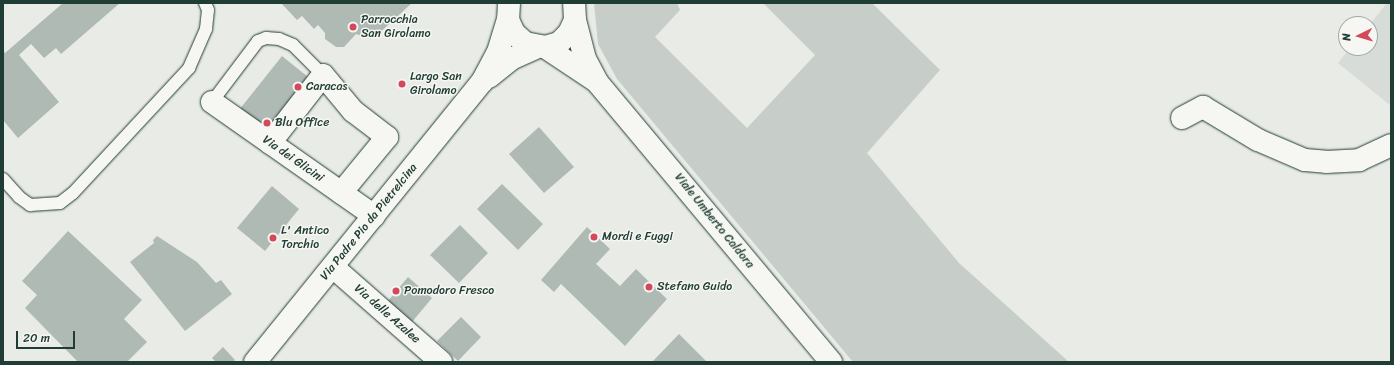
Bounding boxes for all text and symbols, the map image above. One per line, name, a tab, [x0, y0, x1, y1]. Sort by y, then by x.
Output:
place label: Parrocchia San Girolamo	[361, 13, 431, 41]
north arrow	[1338, 16, 1378, 56]
marker: Parrocchia San Girolamo	[348, 22, 358, 32]
text: N	[1337, 32, 1356, 42]
place label: Largo San Girolamo	[410, 70, 462, 98]
marker: Largo San Girolamo	[397, 79, 407, 89]
place label: Caracas	[306, 80, 347, 94]
marker: Caracas	[293, 82, 303, 92]
place label: Blu Office	[275, 116, 329, 130]
marker: Blu Office	[262, 118, 272, 128]
street label: Via dei Glicini	[259, 132, 327, 186]
street label: Via Padre Pio da Pietrelcina	[317, 160, 421, 284]
street label: Viale Umberto Caldora	[671, 171, 757, 271]
place label: L' Antico Torchio	[281, 224, 329, 252]
place label: Mordi e Fuggi	[602, 230, 673, 244]
marker: Mordi e Fuggi	[589, 232, 599, 242]
marker: L' Antico Torchio	[268, 233, 278, 243]
place label: Stefano Guido	[657, 280, 732, 294]
street label: Via delle Azalee	[351, 281, 423, 347]
marker: Stefano Guido	[644, 282, 654, 292]
place label: Pomodoro Fresco	[404, 284, 494, 298]
marker: Pomodoro Fresco	[391, 286, 401, 296]
scale bar	[18, 323, 77, 349]
text: 20 m	[23, 327, 50, 349]

